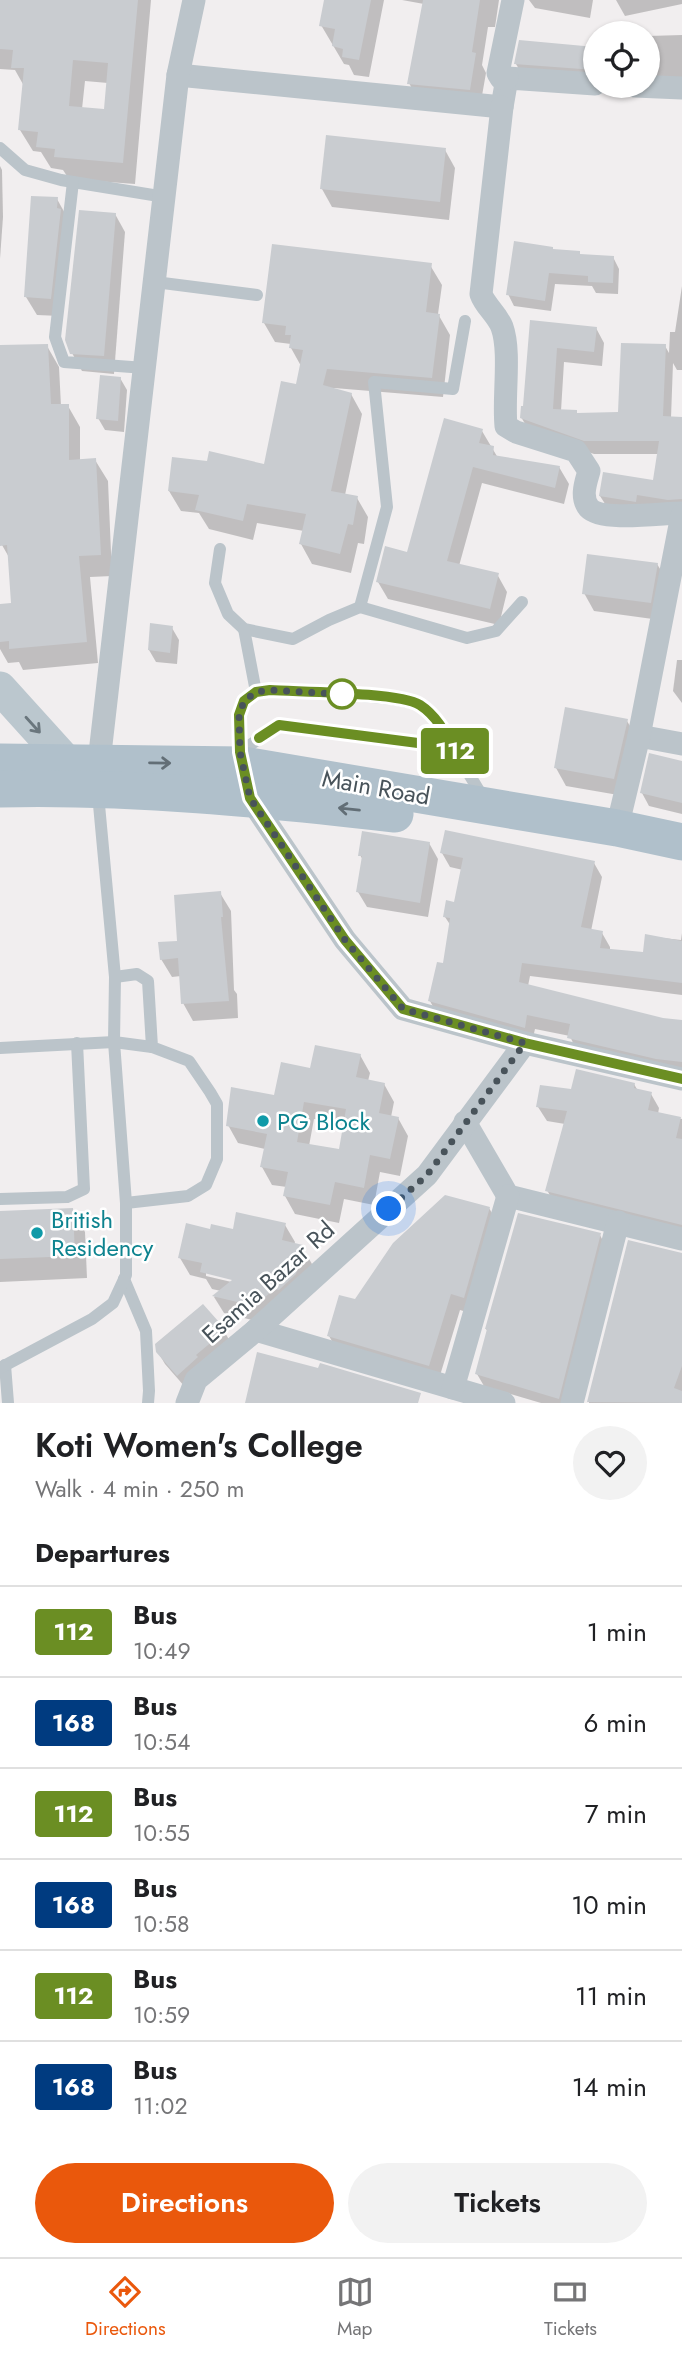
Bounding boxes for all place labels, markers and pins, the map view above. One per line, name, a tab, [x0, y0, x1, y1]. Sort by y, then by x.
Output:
unlabelled marker	[327, 679, 357, 709]
place label: PG Block	[277, 1104, 370, 1139]
marker: PG Block	[255, 1113, 271, 1129]
place label: British Residency	[51, 1202, 154, 1265]
marker: British Residency	[29, 1225, 45, 1241]

